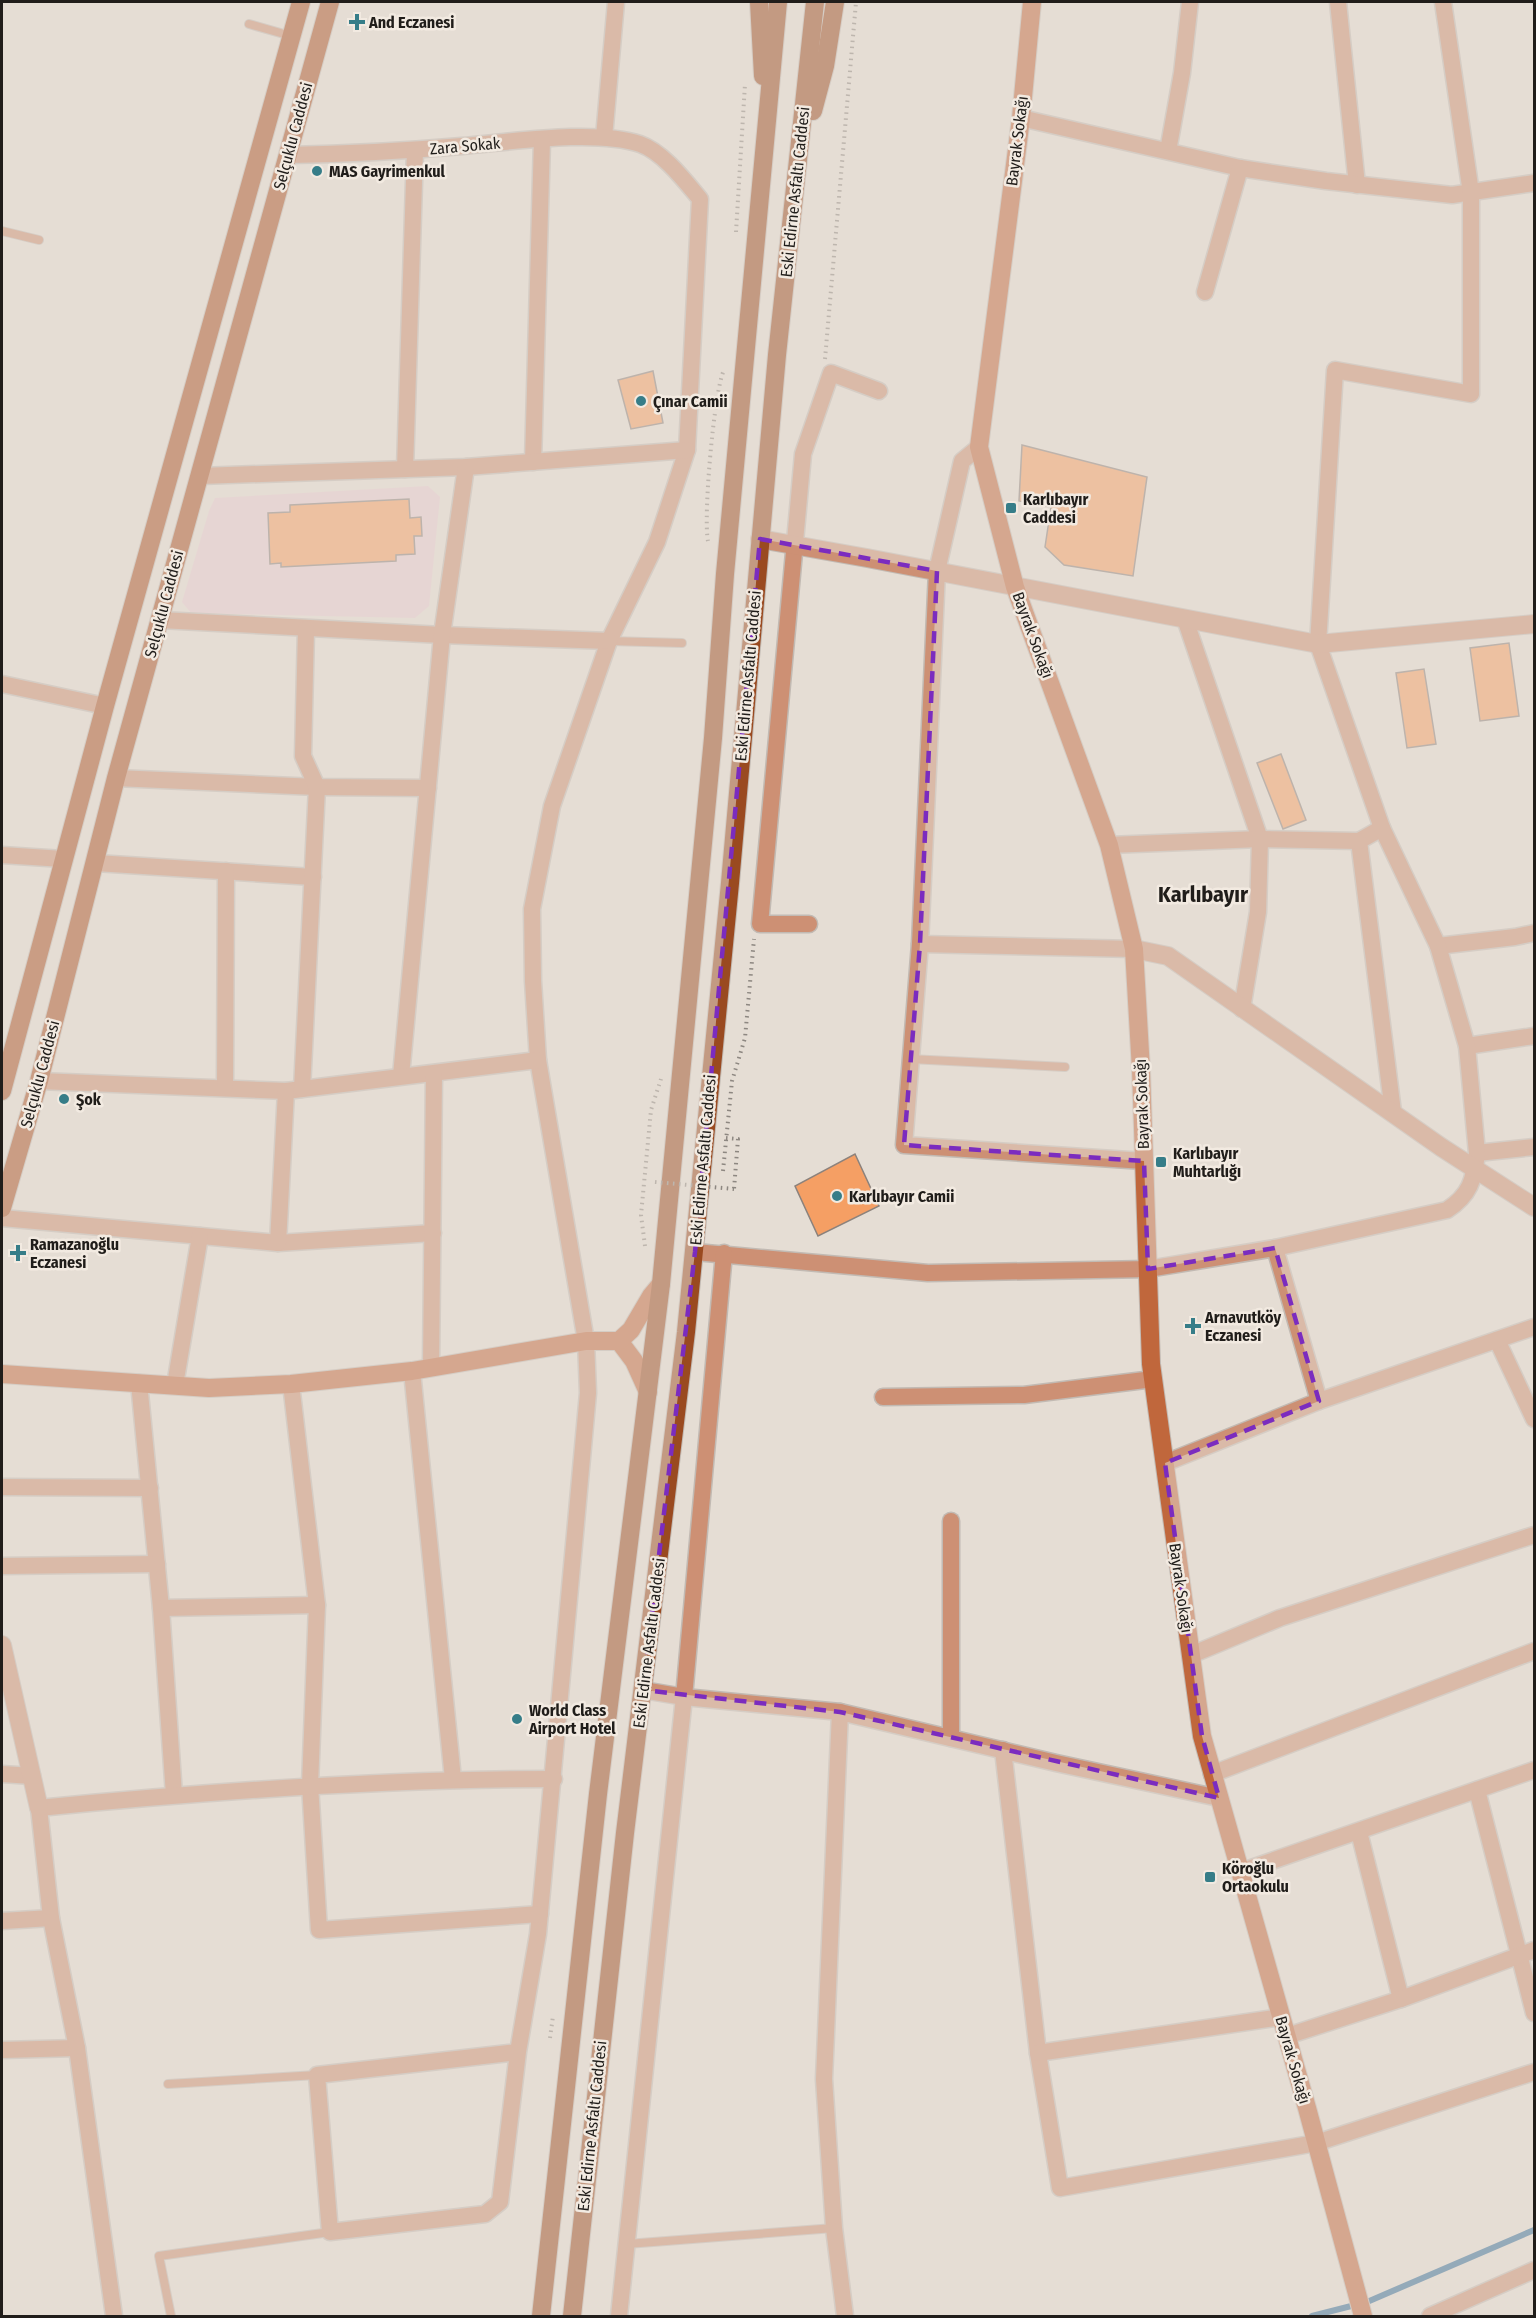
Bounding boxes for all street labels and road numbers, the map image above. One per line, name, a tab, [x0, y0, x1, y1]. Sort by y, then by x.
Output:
street label: Selçuklu Caddesi	[270, 80, 316, 192]
street label: Bayrak Sokağı	[1002, 95, 1032, 187]
street label: Eski Edirne Asfaltı Caddesi	[777, 106, 813, 278]
street label: Zara Sokak	[429, 133, 502, 159]
street label: Selçuklu Caddesi	[141, 548, 187, 660]
street label: Bayrak Sokağı	[1009, 589, 1057, 681]
street label: Eski Edirne Asfaltı Caddesi	[731, 590, 765, 762]
street label: Selçuklu Caddesi	[17, 1018, 63, 1130]
street label: Bayrak Sokağı	[1131, 1058, 1153, 1150]
street label: Eski Edirne Asfaltı Caddesi	[686, 1074, 720, 1246]
street label: Bayrak Sokağı	[1165, 1542, 1197, 1634]
street label: Eski Edirne Asfaltı Caddesi	[629, 1557, 669, 1729]
street label: Bayrak Sokağı	[1271, 2014, 1315, 2106]
street label: Eski Edirne Asfaltı Caddesi	[574, 2040, 610, 2212]

